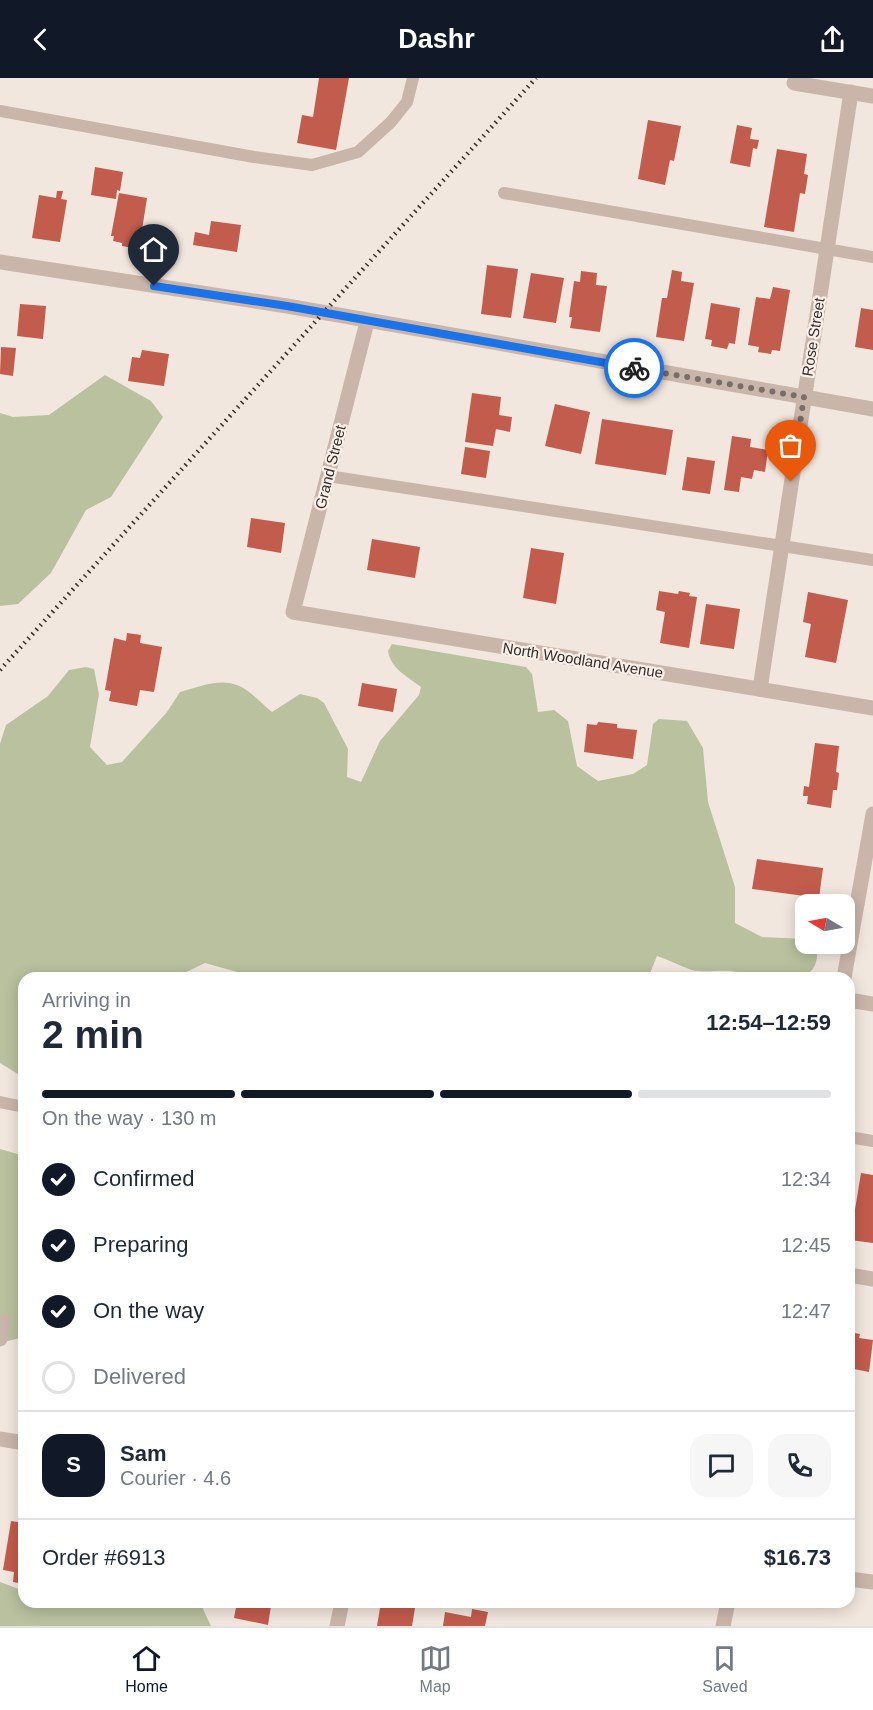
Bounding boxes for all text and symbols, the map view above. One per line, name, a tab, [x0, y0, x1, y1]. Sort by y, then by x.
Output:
icon: back	[24, 23, 57, 56]
icon: share	[816, 23, 849, 56]
text: Dashr	[398, 24, 475, 54]
pin	[128, 224, 179, 286]
icon: home	[137, 233, 170, 266]
street label: Rose Street	[798, 296, 828, 377]
courier	[604, 338, 664, 398]
icon: bike	[618, 352, 651, 385]
pin	[765, 420, 816, 482]
street label: Grand Street	[311, 422, 349, 511]
icon: bag	[774, 429, 807, 462]
street label: North Woodland Avenue	[502, 639, 664, 681]
north arrow	[795, 894, 855, 954]
map controls	[795, 894, 855, 954]
text: Arriving in	[42, 989, 131, 1011]
text: 12:54–12:59	[706, 1010, 831, 1035]
text: 2 min	[42, 1013, 144, 1056]
text: On the way · 130 m	[42, 1107, 217, 1129]
icon: check	[42, 1163, 75, 1196]
text: Confirmed	[93, 1166, 194, 1191]
text: 12:34	[781, 1168, 831, 1190]
icon: check	[42, 1229, 75, 1262]
text: Preparing	[93, 1232, 188, 1257]
text: 12:45	[781, 1234, 831, 1256]
icon: check	[42, 1295, 75, 1328]
text: On the way	[93, 1298, 204, 1323]
text: 12:47	[781, 1300, 831, 1322]
text: Delivered	[93, 1364, 186, 1389]
button: chat	[690, 1434, 753, 1497]
button: phone	[768, 1434, 831, 1497]
text: Sam	[120, 1441, 166, 1466]
text: S	[66, 1452, 81, 1477]
text: Courier · 4.6	[120, 1467, 231, 1489]
text: Order #6913	[42, 1545, 166, 1570]
text: $16.73	[764, 1545, 831, 1570]
tab: Home	[125, 1642, 168, 1696]
tab: Map	[419, 1642, 452, 1696]
tab: Saved	[702, 1642, 748, 1696]

